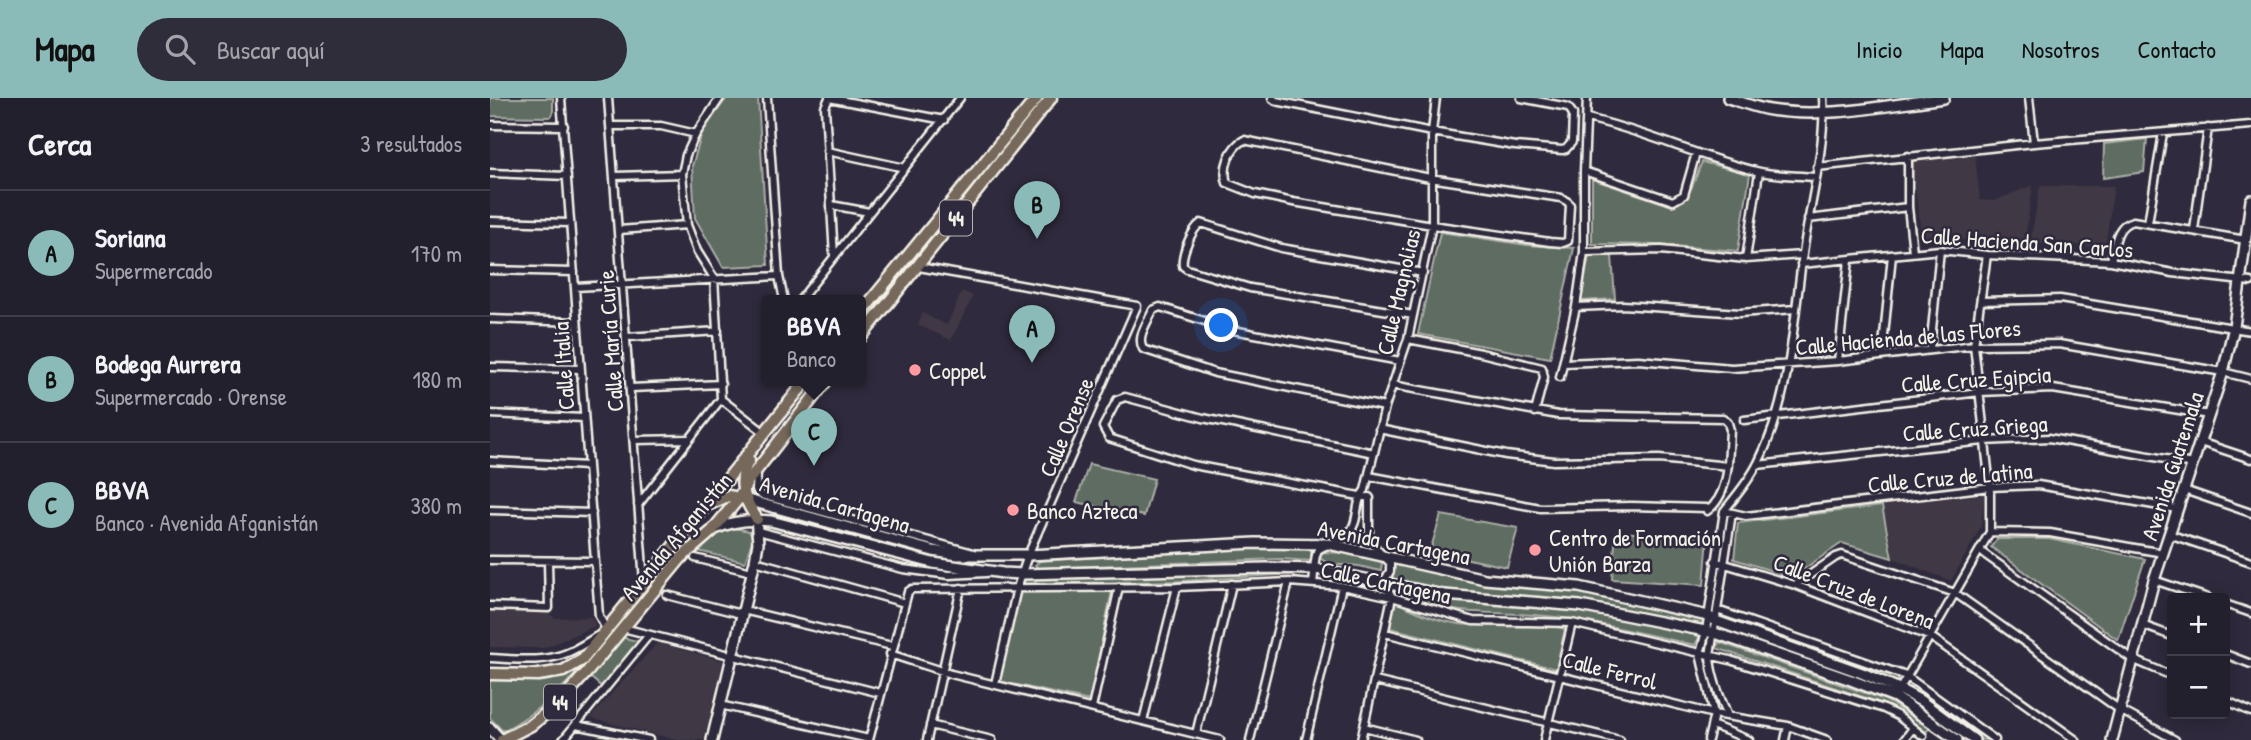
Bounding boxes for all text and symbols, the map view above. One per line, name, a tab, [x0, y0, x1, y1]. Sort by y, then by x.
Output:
search box	[137, 18, 627, 81]
text: Mapa	[35, 27, 95, 71]
icon: search	[161, 30, 199, 68]
text: Buscar aquí	[217, 32, 325, 67]
text: Inicio	[1856, 33, 1902, 65]
text: Mapa	[1940, 33, 1984, 65]
text: Nosotros	[2022, 33, 2099, 65]
text: Contacto	[2137, 33, 2216, 65]
text: Cerca	[28, 124, 91, 164]
text: 3 resultados	[360, 128, 462, 159]
pin: B	[1014, 181, 1060, 239]
road number: 44	[940, 200, 972, 236]
street label: Calle Hacienda San Carlos	[1920, 219, 2134, 265]
text: Soriana	[95, 220, 165, 255]
street label: Calle Magnolias	[1369, 226, 1427, 358]
text: A	[45, 238, 57, 269]
text: 170 m	[411, 238, 462, 269]
text: Supermercado	[95, 255, 212, 286]
street label: Calle María Curie	[590, 269, 630, 413]
popup	[761, 295, 866, 386]
pin: A	[1009, 305, 1055, 363]
text: BBVA	[787, 308, 840, 343]
your location	[1204, 308, 1238, 342]
street label: Calle Hacienda de las Flores	[1794, 312, 2022, 362]
street label: Calle Italia	[544, 321, 582, 411]
text: Banco	[787, 343, 836, 374]
text: Bodega Aurrera	[95, 346, 241, 381]
place label: Coppel	[929, 355, 987, 386]
street label: Calle Cruz Egipcia	[1900, 358, 2052, 400]
marker: Coppel	[907, 362, 923, 378]
text: B	[45, 364, 57, 395]
text: 180 m	[412, 364, 462, 395]
street label: Calle Orense	[1031, 373, 1101, 481]
text: Supermercado · Orense	[95, 381, 287, 412]
street label: Avenida Guatemala	[2133, 388, 2211, 544]
street label: Calle Cruz Griega	[1901, 407, 2049, 449]
pin: C	[791, 408, 837, 466]
street label: Calle Cruz de Latina	[1866, 454, 2034, 500]
street label: Avenida Afganistán	[613, 465, 739, 607]
street label: Avenida Cartagena	[756, 468, 914, 540]
text: BBVA	[95, 472, 149, 507]
text: C	[45, 490, 57, 521]
text: 380 m	[411, 490, 462, 521]
place label: Banco Azteca	[1027, 495, 1138, 526]
marker: Banco Azteca	[1005, 502, 1021, 518]
text: Banco · Avenida Afganistán	[95, 507, 318, 538]
street label: Avenida Cartagena	[1315, 512, 1473, 572]
place label: Centro de Formación Unión Barza	[1549, 522, 1721, 579]
marker: Centro de Formación Unión Barza	[1527, 542, 1543, 558]
street label: Calle Cruz de Lorena	[1769, 546, 1939, 636]
street label: Calle Cartagena	[1318, 553, 1454, 611]
map controls	[2167, 593, 2230, 719]
button: +	[2167, 593, 2230, 656]
street label: Calle Ferrol	[1559, 643, 1662, 697]
button: −	[2167, 656, 2230, 719]
road number: 44	[544, 684, 576, 720]

